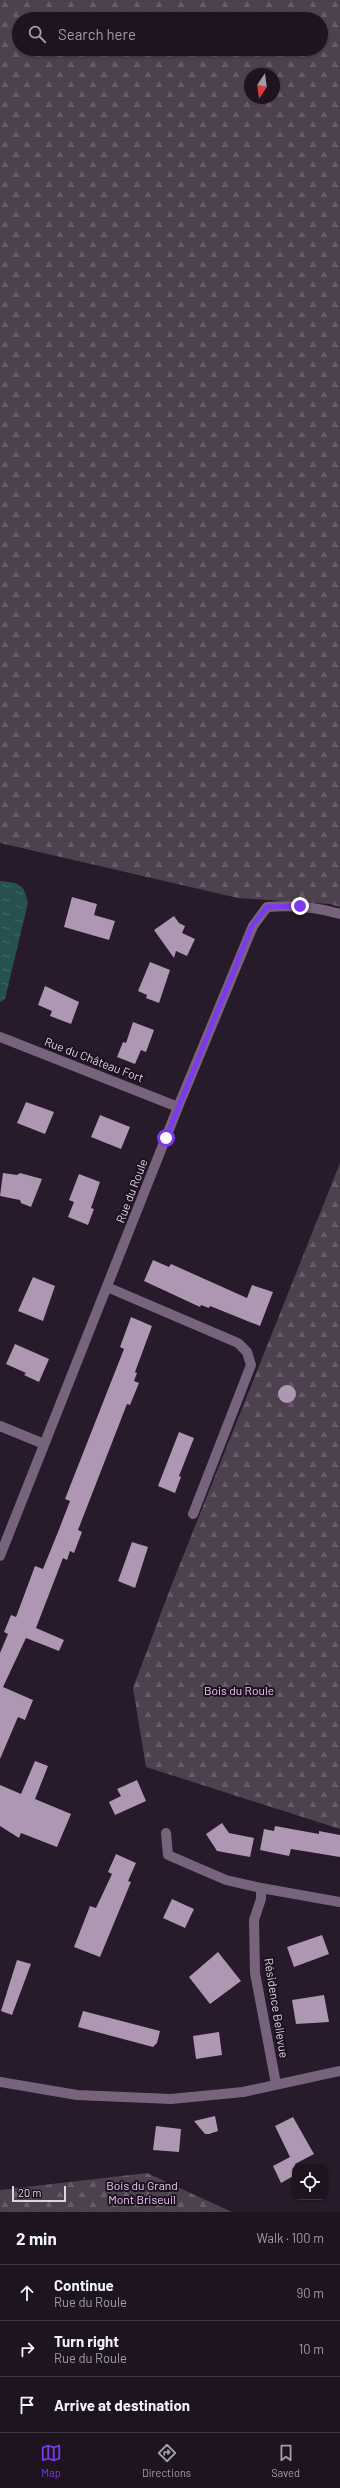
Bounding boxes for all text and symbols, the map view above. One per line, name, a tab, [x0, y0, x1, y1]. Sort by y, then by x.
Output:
search box	[12, 12, 328, 56]
icon: search	[26, 23, 48, 45]
text: Search here	[58, 25, 136, 43]
north arrow	[244, 68, 280, 104]
route end	[291, 897, 309, 915]
street label: Rue du Château Fort	[43, 1034, 146, 1084]
route start	[157, 1129, 175, 1147]
street label: Rue du Roule	[112, 1157, 150, 1225]
park label: Bois du Roule	[204, 1683, 274, 1697]
street label: Résidence Bellevue	[262, 1957, 292, 2059]
map controls	[292, 2164, 328, 2200]
button: locate	[292, 2164, 328, 2200]
park label: Bois du Grand Mont Briseuil	[106, 2178, 178, 2206]
scale bar	[12, 2184, 66, 2203]
text: 20 m	[18, 2186, 41, 2199]
text: 2 min	[16, 2228, 57, 2248]
text: Walk · 100 m	[257, 2230, 324, 2246]
text: Continue	[54, 2276, 114, 2294]
icon: ahead	[16, 2282, 38, 2304]
text: 90 m	[297, 2285, 324, 2301]
text: Rue du Roule	[54, 2294, 127, 2310]
text: Turn right	[54, 2332, 119, 2350]
icon: right	[16, 2338, 38, 2360]
text: 10 m	[299, 2341, 324, 2357]
text: Rue du Roule	[54, 2350, 127, 2366]
icon: arrive	[16, 2394, 38, 2416]
text: Arrive at destination	[54, 2396, 190, 2414]
tab: Map	[40, 2442, 62, 2479]
tab: Directions	[142, 2442, 191, 2479]
tab: Saved	[271, 2442, 300, 2479]

